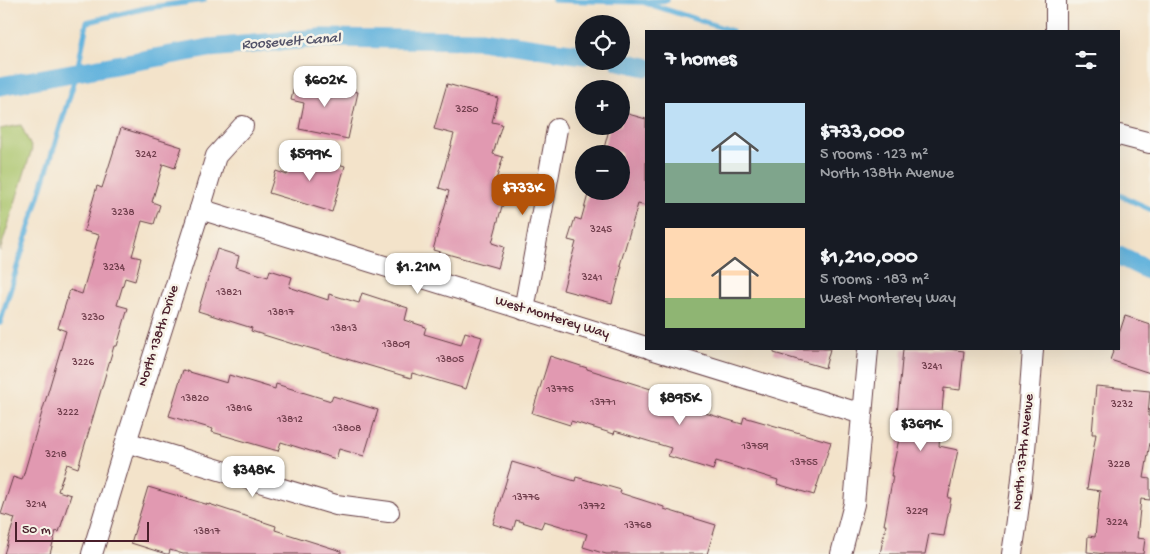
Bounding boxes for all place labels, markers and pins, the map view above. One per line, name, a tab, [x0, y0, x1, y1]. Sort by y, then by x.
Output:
pin: $602K	[290, 66, 360, 108]
pin: $599K	[275, 140, 345, 182]
pin: $733K	[488, 174, 558, 216]
pin: $1.21M	[377, 252, 459, 295]
pin: $895K	[645, 384, 715, 426]
pin: $369K	[886, 410, 956, 452]
pin: $348K	[218, 456, 288, 498]

